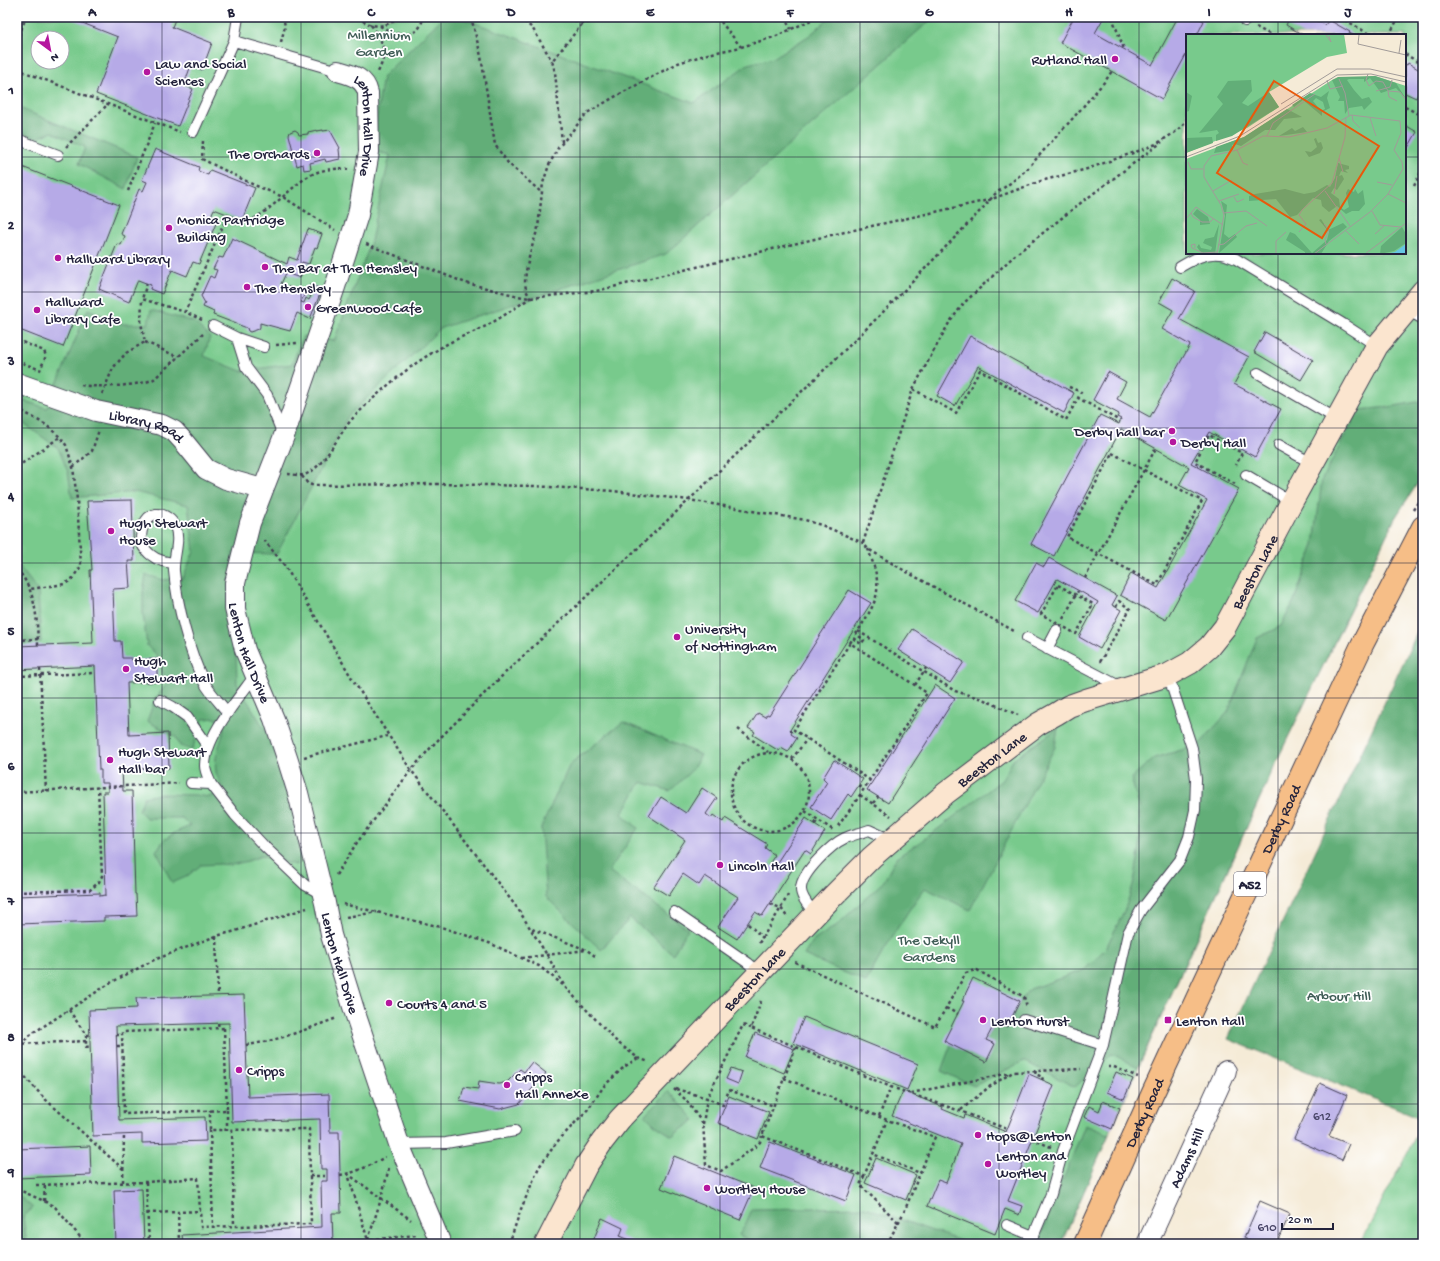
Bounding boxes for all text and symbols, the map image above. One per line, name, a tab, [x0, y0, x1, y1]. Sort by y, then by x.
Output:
text: A	[87, 6, 97, 21]
text: B	[227, 6, 236, 21]
text: C	[366, 6, 376, 21]
text: D	[506, 6, 516, 21]
text: E	[646, 6, 655, 21]
text: F	[786, 6, 795, 21]
text: G	[925, 6, 934, 21]
text: H	[1065, 6, 1073, 21]
text: I	[1207, 6, 1211, 21]
text: J	[1344, 6, 1353, 21]
park label: Millennium Garden	[347, 27, 411, 62]
north arrow	[30, 30, 70, 70]
inset map	[1186, 34, 1406, 254]
text: N	[48, 50, 60, 64]
place label: Rutland Hall	[1031, 52, 1107, 70]
marker: Rutland Hall	[1110, 54, 1120, 64]
place label: Law and Social Sciences	[155, 56, 247, 91]
marker: Law and Social Sciences	[142, 67, 152, 77]
street label: Lenton Hall Drive	[350, 71, 376, 178]
text: 1	[7, 84, 14, 99]
place label: The Orchards	[227, 146, 309, 164]
marker: The Orchards	[312, 148, 322, 158]
place label: Monica Partridge Building	[176, 212, 284, 247]
text: 2	[8, 219, 15, 234]
marker: Monica Partridge Building	[164, 223, 174, 233]
place label: Hallward Library	[66, 251, 171, 269]
marker: Hallward Library	[53, 253, 63, 263]
place label: The Bar at The Hemsley	[272, 260, 418, 278]
marker: The Bar at The Hemsley	[260, 262, 270, 272]
place label: The Hemsley	[254, 280, 332, 298]
marker: The Hemsley	[242, 282, 252, 292]
place label: Hallward Library Cafe	[45, 294, 121, 329]
place label: Greenwood Cafe	[316, 300, 422, 318]
marker: Greenwood Cafe	[303, 302, 313, 312]
marker: Hallward Library Cafe	[32, 305, 42, 315]
text: 3	[7, 355, 15, 370]
street label: Library Road	[107, 407, 188, 448]
place label: Derby hall bar	[1073, 424, 1166, 442]
marker: Derby hall bar	[1167, 426, 1177, 436]
place label: Derby Hall	[1180, 435, 1246, 453]
marker: Derby Hall	[1168, 437, 1178, 447]
text: 4	[7, 490, 15, 505]
place label: Hugh Stewart House	[119, 515, 209, 550]
marker: Hugh Stewart House	[106, 526, 116, 536]
street label: Beeston Lane	[1229, 532, 1283, 614]
street label: Lenton Hall Drive	[224, 603, 273, 706]
place label: University of Nottingham	[685, 621, 777, 656]
text: 5	[8, 625, 15, 640]
marker: University of Nottingham	[672, 632, 682, 642]
place label: Hugh Stewart Hall	[134, 653, 213, 688]
marker: Hugh Stewart Hall	[121, 664, 131, 674]
street label: Beeston Lane	[954, 728, 1031, 793]
place label: Hugh Stewart Hall bar	[118, 744, 208, 779]
marker: Hugh Stewart Hall bar	[105, 755, 115, 765]
text: 6	[8, 760, 15, 775]
street label: Derby Road	[1258, 781, 1307, 858]
place label: Lincoln Hall	[728, 858, 794, 876]
marker: Lincoln Hall	[715, 860, 725, 870]
road number: A52	[1234, 872, 1266, 896]
text: 7	[7, 895, 16, 910]
street label: Lenton Hall Drive	[316, 911, 362, 1017]
park label: The Jekyll Gardens	[897, 932, 960, 967]
street label: Beeston Lane	[720, 944, 791, 1016]
park label: Arbour Hill	[1307, 988, 1371, 1006]
place label: Courts 4 and 5	[397, 996, 487, 1014]
marker: Courts 4 and 5	[384, 998, 394, 1008]
place label: Lenton Hurst	[991, 1013, 1070, 1031]
place label: Lenton Hall	[1176, 1013, 1244, 1031]
marker: Lenton Hurst	[978, 1015, 988, 1025]
marker: Lenton Hall	[1163, 1015, 1173, 1025]
text: 8	[7, 1031, 15, 1046]
place label: Cripps	[247, 1063, 284, 1081]
marker: Cripps	[234, 1065, 244, 1075]
place label: Cripps Hall Annexe	[515, 1069, 589, 1104]
street label: Derby Road	[1122, 1075, 1170, 1152]
marker: Cripps Hall Annexe	[502, 1080, 512, 1090]
house number: 612	[1313, 1110, 1332, 1125]
street label: Adams Hill	[1167, 1125, 1210, 1191]
place label: Hops@Lenton	[986, 1128, 1071, 1146]
marker: Hops@Lenton	[973, 1130, 983, 1140]
place label: Lenton and Wortley	[996, 1148, 1066, 1183]
marker: Lenton and Wortley	[983, 1159, 993, 1169]
text: 9	[7, 1166, 15, 1181]
place label: Wortley House	[715, 1181, 806, 1199]
marker: Wortley House	[702, 1183, 712, 1193]
scale bar	[1282, 1205, 1333, 1231]
text: 20 m	[1288, 1214, 1313, 1228]
house number: 610	[1257, 1221, 1277, 1236]

